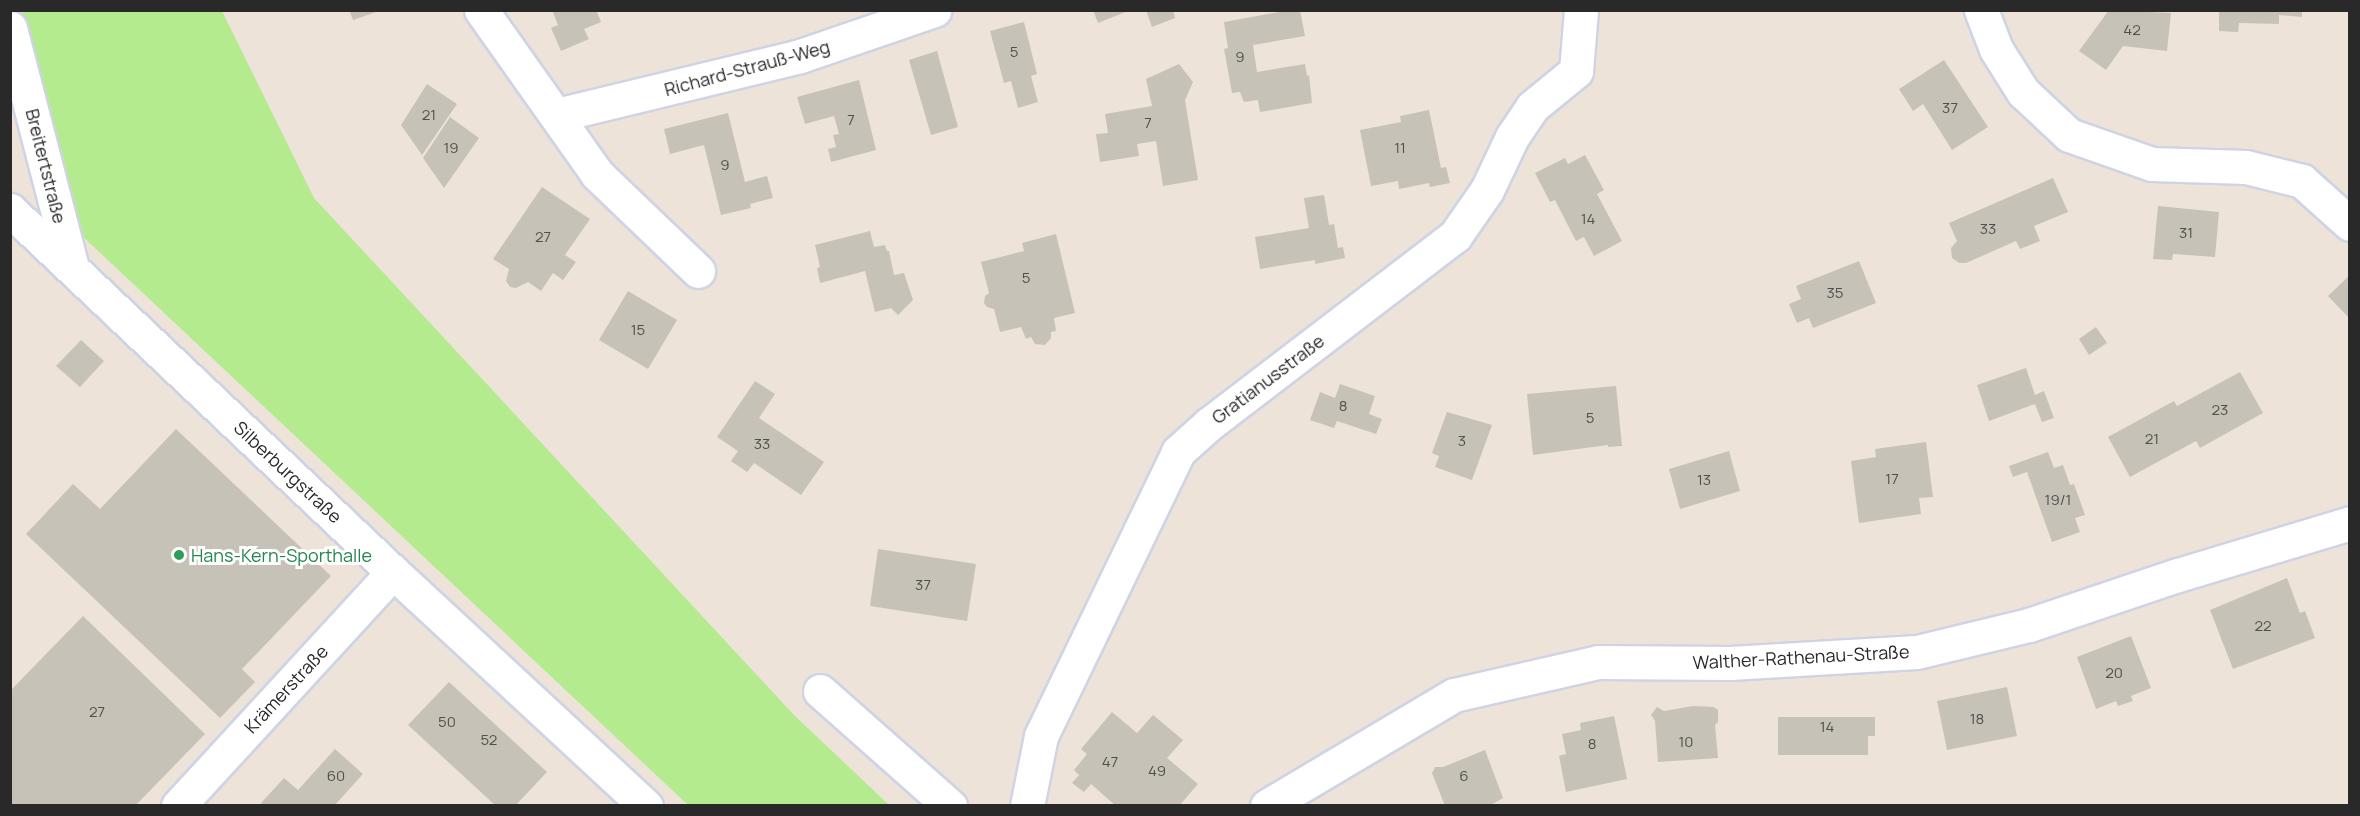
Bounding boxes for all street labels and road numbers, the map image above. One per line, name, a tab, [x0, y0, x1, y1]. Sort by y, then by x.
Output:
street label: Richard-Strauß-Weg	[662, 36, 832, 100]
street label: Breitertstraße	[21, 107, 71, 225]
street label: Gratianusstraße	[1208, 330, 1328, 428]
street label: Silberburgstraße	[230, 417, 346, 527]
street label: Krämerstraße	[240, 640, 332, 738]
street label: Walther-Rathenau-Straße	[1692, 641, 1910, 673]

